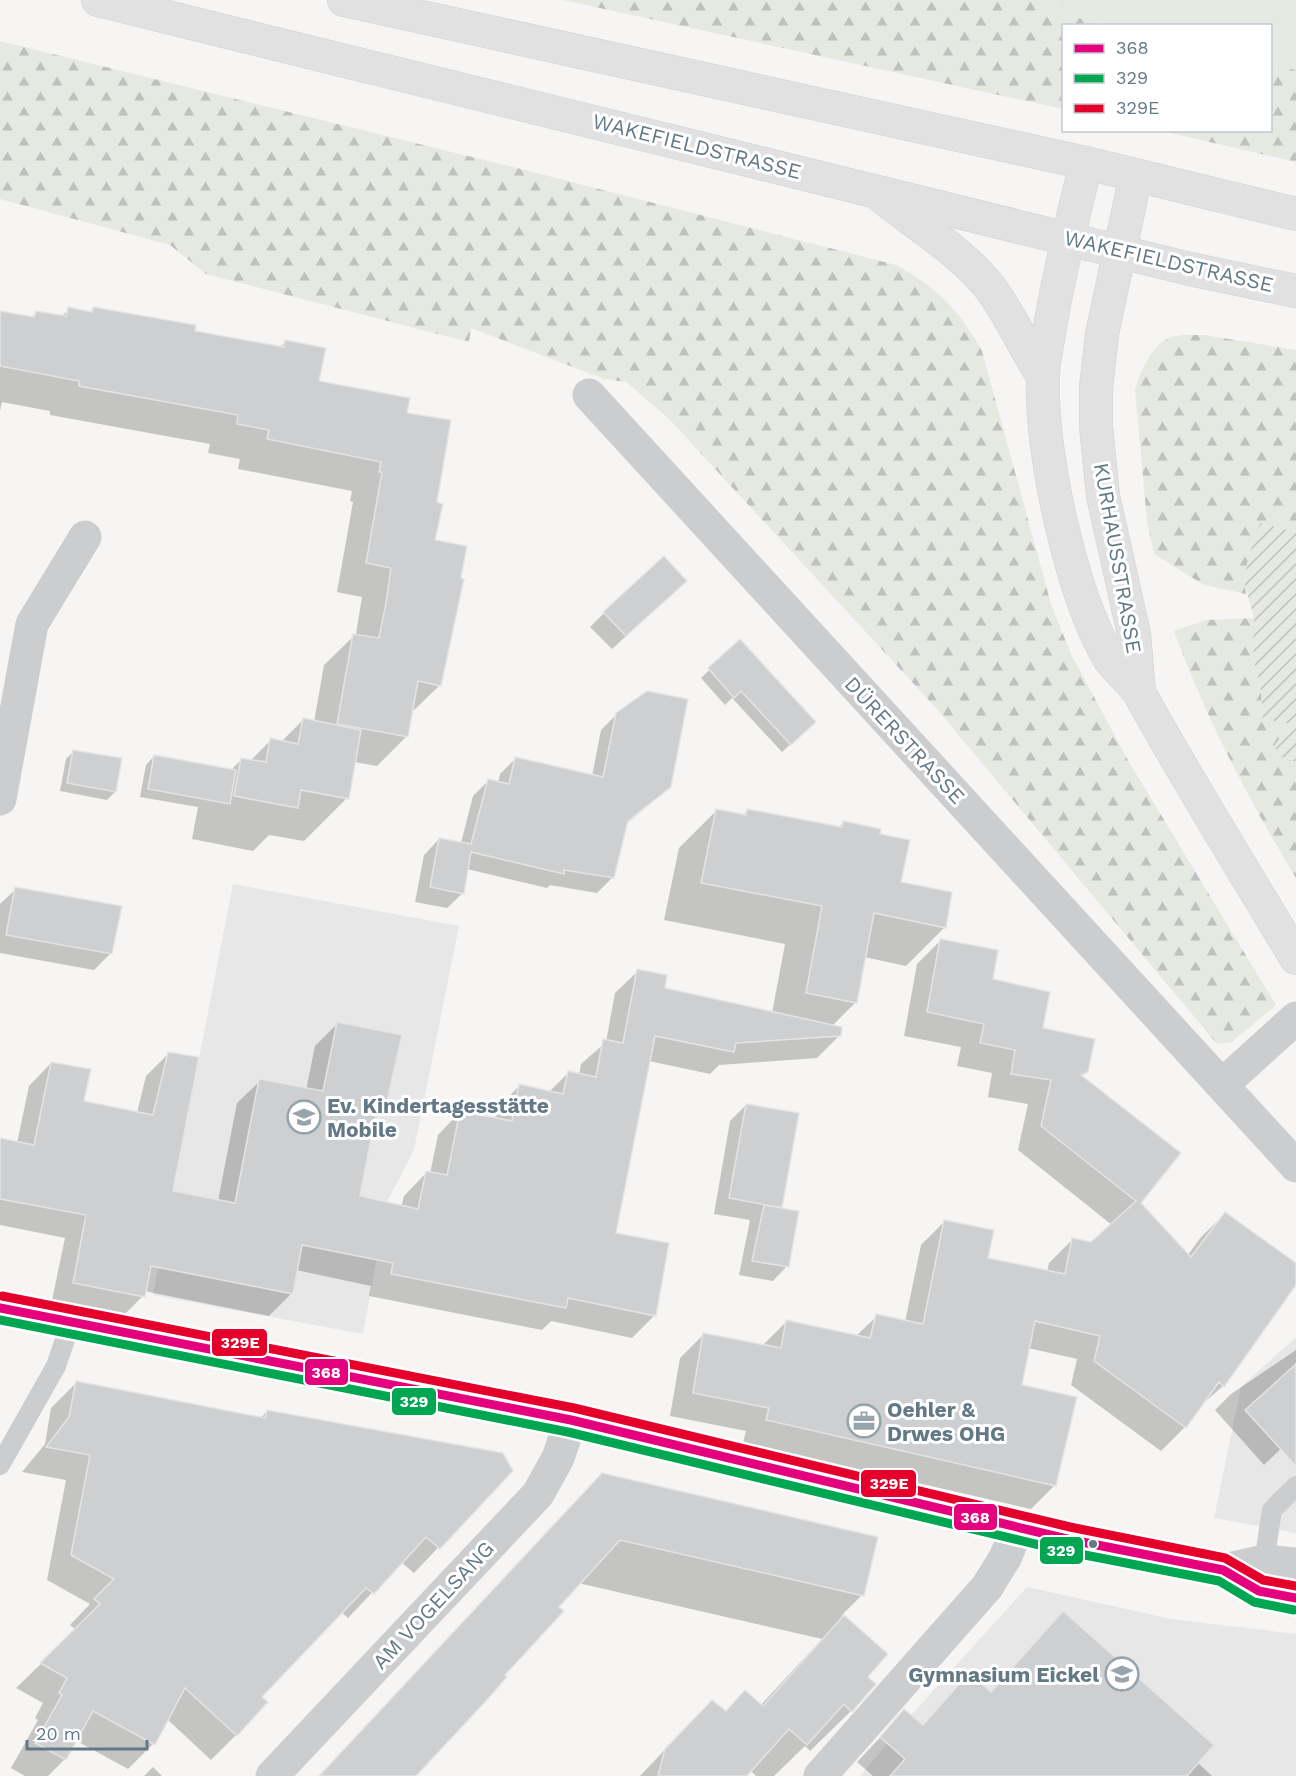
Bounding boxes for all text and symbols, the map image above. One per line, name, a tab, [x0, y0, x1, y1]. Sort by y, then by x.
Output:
legend	[1062, 24, 1272, 132]
text: 368	[1116, 37, 1149, 58]
text: 329	[1116, 67, 1148, 88]
text: 329E	[1116, 97, 1160, 118]
street label: WAKEFIELDSTRASSE	[590, 108, 804, 184]
street label: WAKEFIELDSTRASSE	[1062, 225, 1276, 297]
street label: KURHAUSSTRASSE	[1089, 461, 1147, 655]
street label: DÜRERSTRASSE	[840, 671, 970, 809]
place label: Ev. Kindertagesstätte Mobile	[327, 1093, 549, 1142]
school or university icon: Ev. Kindertagesstätte Mobile	[286, 1099, 322, 1135]
line badge: 329E	[211, 1328, 268, 1357]
text: 329E	[221, 1333, 259, 1352]
line badge: 368	[304, 1358, 349, 1386]
text: 368	[311, 1363, 341, 1382]
line badge: 329	[391, 1387, 437, 1416]
text: 329	[400, 1392, 429, 1411]
place label: Oehler & Drwes OHG	[887, 1397, 1005, 1446]
office icon: Oehler & Drwes OHG	[846, 1403, 882, 1439]
line badge: 329E	[860, 1469, 917, 1498]
text: 329E	[870, 1474, 908, 1493]
line badge: 368	[953, 1503, 998, 1531]
text: 368	[960, 1508, 990, 1527]
street label: AM VOGELSANG	[367, 1536, 499, 1674]
line badge: 329	[1039, 1536, 1084, 1565]
unlabelled marker	[1087, 1538, 1099, 1550]
text: 329	[1047, 1541, 1076, 1560]
school or university icon: Gymnasium Eickel	[1104, 1656, 1140, 1692]
place label: Gymnasium Eickel	[908, 1662, 1099, 1687]
scale bar	[27, 1713, 147, 1751]
text: 20 m	[36, 1723, 81, 1744]

